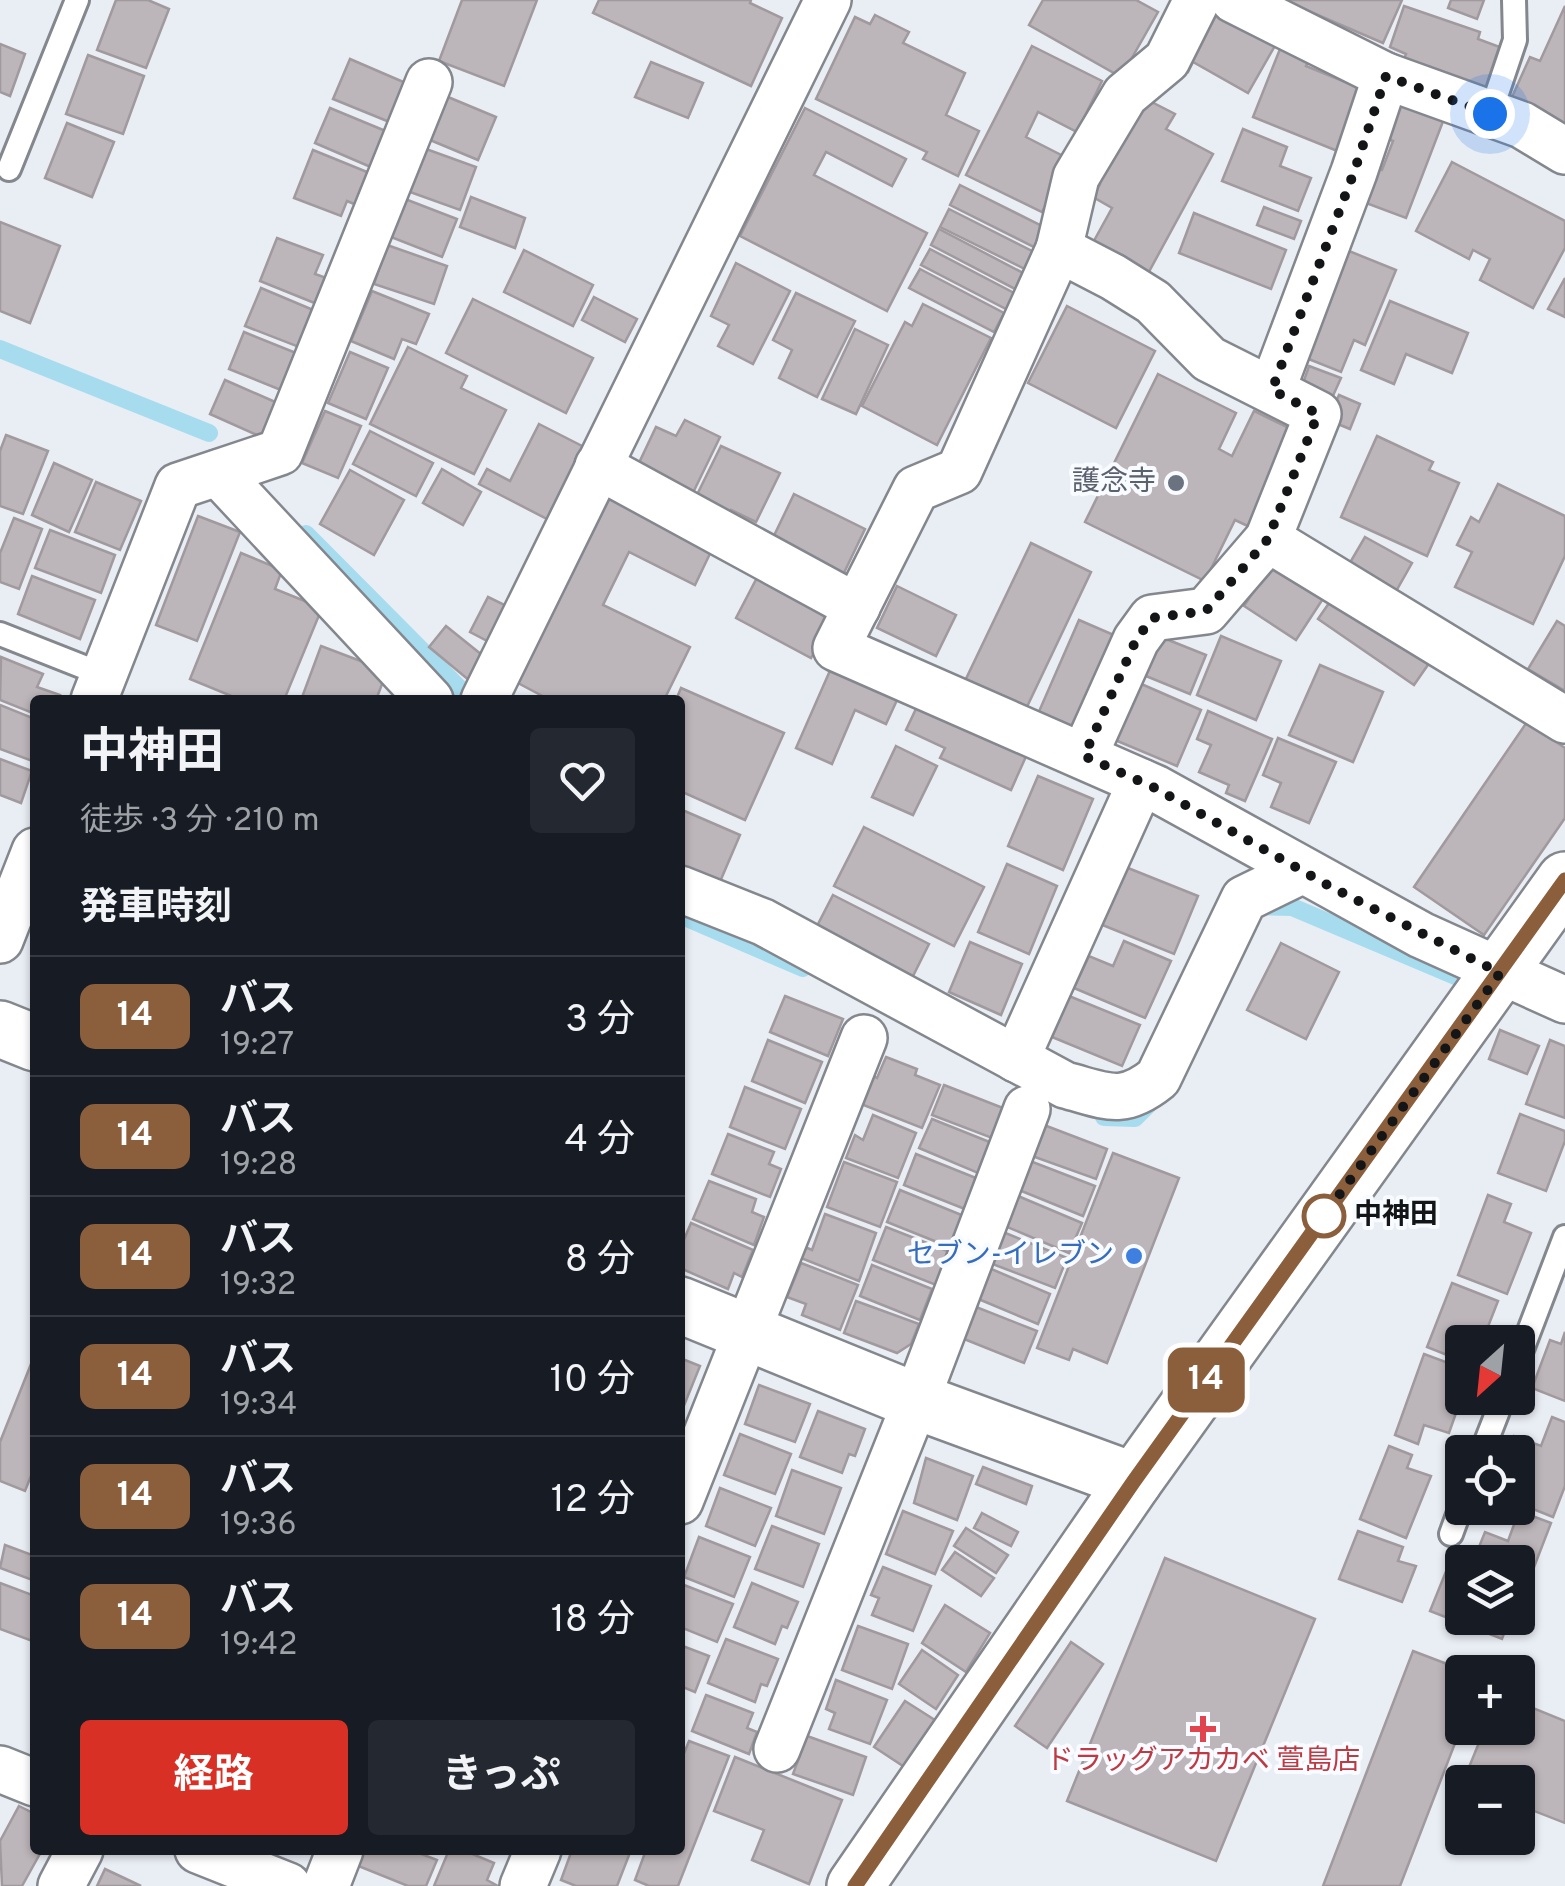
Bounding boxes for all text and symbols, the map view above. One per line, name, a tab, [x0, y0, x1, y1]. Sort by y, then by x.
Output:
your location	[1465, 89, 1515, 139]
place label: 護念寺	[1072, 465, 1156, 501]
marker: 護念寺	[1165, 472, 1187, 494]
text: 中神田	[80, 725, 224, 785]
button: heart	[530, 728, 635, 833]
text: 徒歩 · 3 分 · 210 m	[80, 802, 320, 842]
text: 発車時刻	[80, 885, 232, 934]
text: バス	[220, 977, 296, 1026]
text: 14	[117, 994, 153, 1038]
text: 3 分	[565, 997, 635, 1046]
text: 19:27	[220, 1026, 294, 1066]
text: バス	[220, 1097, 296, 1146]
text: 14	[117, 1114, 153, 1158]
text: 4 分	[564, 1117, 635, 1166]
text: 19:28	[220, 1146, 297, 1186]
marker: 中神田	[1303, 1195, 1345, 1237]
place label: 中神田	[1354, 1198, 1438, 1234]
text: バス	[220, 1217, 296, 1266]
text: 14	[117, 1234, 153, 1278]
text: 8 分	[565, 1237, 635, 1286]
place label: セブン-イレブン	[907, 1238, 1114, 1274]
marker: セブン-イレブン	[1123, 1245, 1145, 1267]
text: 19:32	[220, 1266, 296, 1306]
north arrow	[1445, 1325, 1535, 1415]
map controls	[1445, 1325, 1535, 1855]
text: バス	[220, 1337, 296, 1386]
line badge: 14	[1161, 1348, 1251, 1412]
text: 14	[117, 1354, 153, 1398]
text: 10 分	[549, 1357, 635, 1406]
text: 14	[1188, 1358, 1224, 1402]
text: 19:34	[220, 1386, 297, 1426]
button: locate	[1445, 1435, 1535, 1525]
text: バス	[220, 1457, 296, 1506]
text: 14	[117, 1474, 153, 1518]
text: 12 分	[551, 1477, 635, 1526]
text: 19:36	[220, 1506, 297, 1546]
button: layers	[1445, 1545, 1535, 1635]
text: バス	[220, 1577, 296, 1626]
text: 14	[117, 1594, 153, 1638]
text: 18 分	[551, 1597, 635, 1646]
text: 19:42	[220, 1626, 298, 1666]
button: +	[1445, 1655, 1535, 1745]
marker: ドラッグアカカベ 萱島店	[1192, 1718, 1214, 1740]
button: 経路	[80, 1720, 348, 1835]
button: きっぷ	[368, 1720, 635, 1835]
place label: ドラッグアカカベ 萱島店	[1046, 1744, 1360, 1780]
button: −	[1445, 1765, 1535, 1855]

